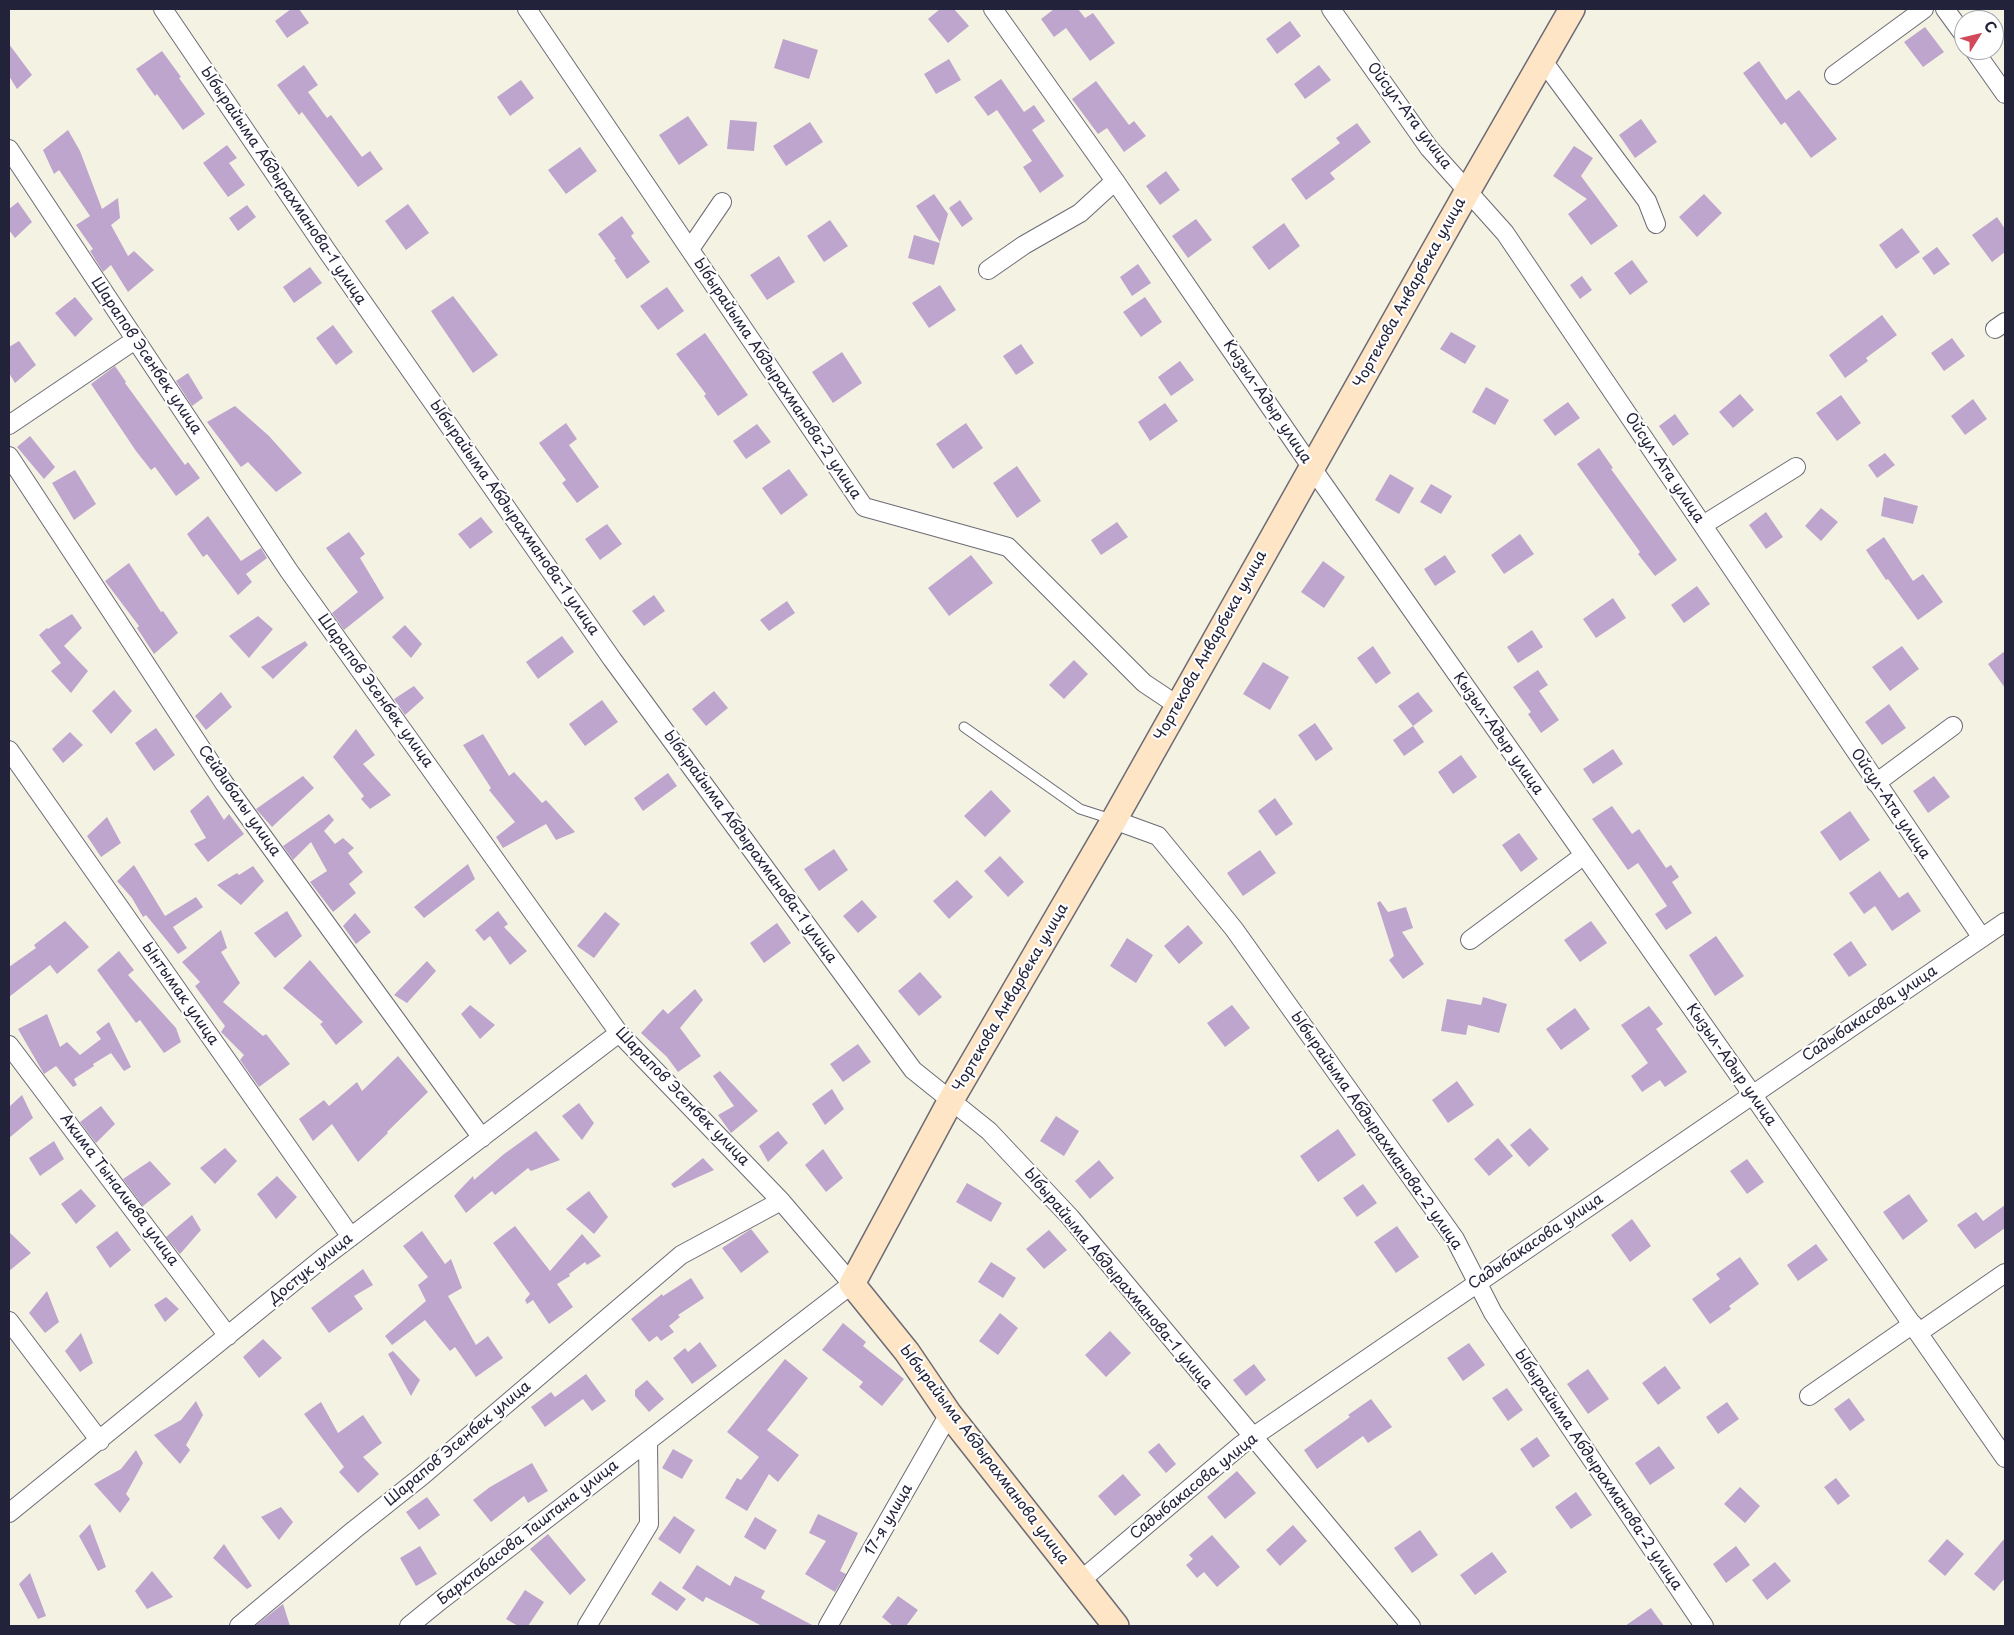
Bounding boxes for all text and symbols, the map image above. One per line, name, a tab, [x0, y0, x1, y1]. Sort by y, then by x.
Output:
north arrow	[1954, 10, 2004, 60]
text: С	[1979, 16, 2002, 37]
street label: Ойсул-Ата улица	[1363, 59, 1455, 173]
street label: Ыбырайыма Абдырахманова-1 улица	[196, 64, 370, 308]
street label: Чортекова Анварбека улица	[1350, 195, 1470, 391]
street label: Ыбырайыма Абдырахманова-2 улица	[689, 255, 865, 503]
street label: Шарапов Эсенбек улица	[87, 274, 205, 438]
street label: Кызыл-Адыр улица	[1219, 337, 1315, 467]
street label: Ыбырайыма Абдырахманова-1 улица	[425, 397, 603, 639]
street label: Ойсул-Ата улица	[1620, 409, 1708, 527]
street label: Чортекова Анварбека улица	[1151, 548, 1271, 744]
street label: Шарапов Эсенбек улица	[313, 611, 437, 771]
street label: Кызыл-Адыр улица	[1449, 670, 1547, 798]
street label: Ыбырайыма Абдырахманова-1 улица	[660, 727, 840, 967]
street label: Сейдибалы улица	[194, 742, 284, 860]
street label: Ойсул-Ата улица	[1846, 745, 1934, 863]
street label: Чортекова Анварбека улица	[949, 900, 1073, 1096]
street label: Ынтымак улица	[138, 939, 222, 1049]
street label: Садыбакасова улица	[1799, 962, 1941, 1066]
street label: Кызыл-Адыр улица	[1682, 1001, 1780, 1129]
street label: Ыбырайыма Абдырахманова-2 улица	[1286, 1008, 1466, 1254]
street label: Шарапов Эсенбек улица	[611, 1024, 753, 1170]
street label: Акима Тыналиева улица	[56, 1110, 182, 1270]
street label: Ыбырайыма Абдырахманова-1 улица	[1020, 1165, 1216, 1393]
street label: Садыбакасова улица	[1465, 1190, 1607, 1294]
street label: Достук улица	[266, 1230, 356, 1308]
street label: Ыбырайыма Абдырахманова улица	[896, 1342, 1072, 1568]
street label: Ыбырайыма Абдырахманова-2 улица	[1510, 1346, 1686, 1594]
street label: Шарапов Эсенбек улица	[381, 1378, 535, 1510]
street label: Садыбакасова улица	[1127, 1430, 1261, 1544]
street label: Барктабасова Таштана улица	[434, 1457, 622, 1609]
street label: 17-я улица	[861, 1481, 917, 1559]

